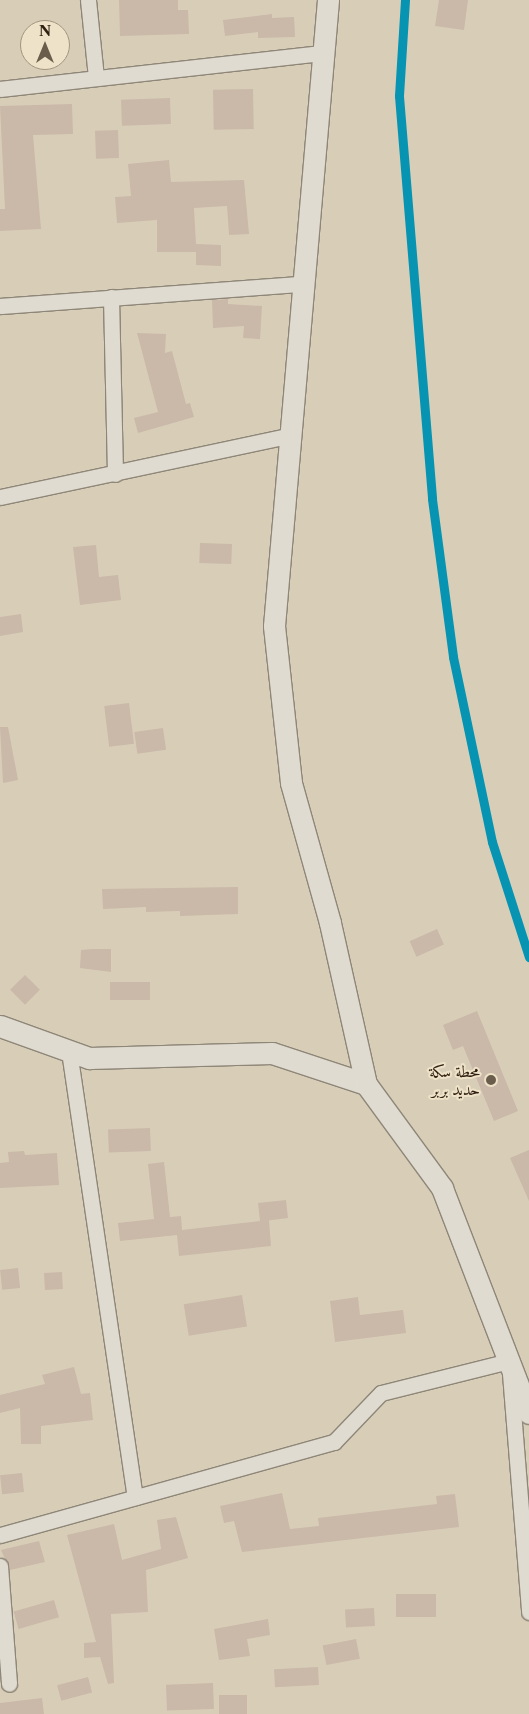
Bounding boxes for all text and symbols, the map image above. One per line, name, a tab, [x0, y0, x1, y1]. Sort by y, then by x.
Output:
north arrow	[20, 20, 70, 70]
text: N	[39, 22, 51, 40]
place label: محطة سكة حديد بربر	[429, 1061, 480, 1099]
marker: محطة سكة حديد بربر	[484, 1073, 498, 1087]

